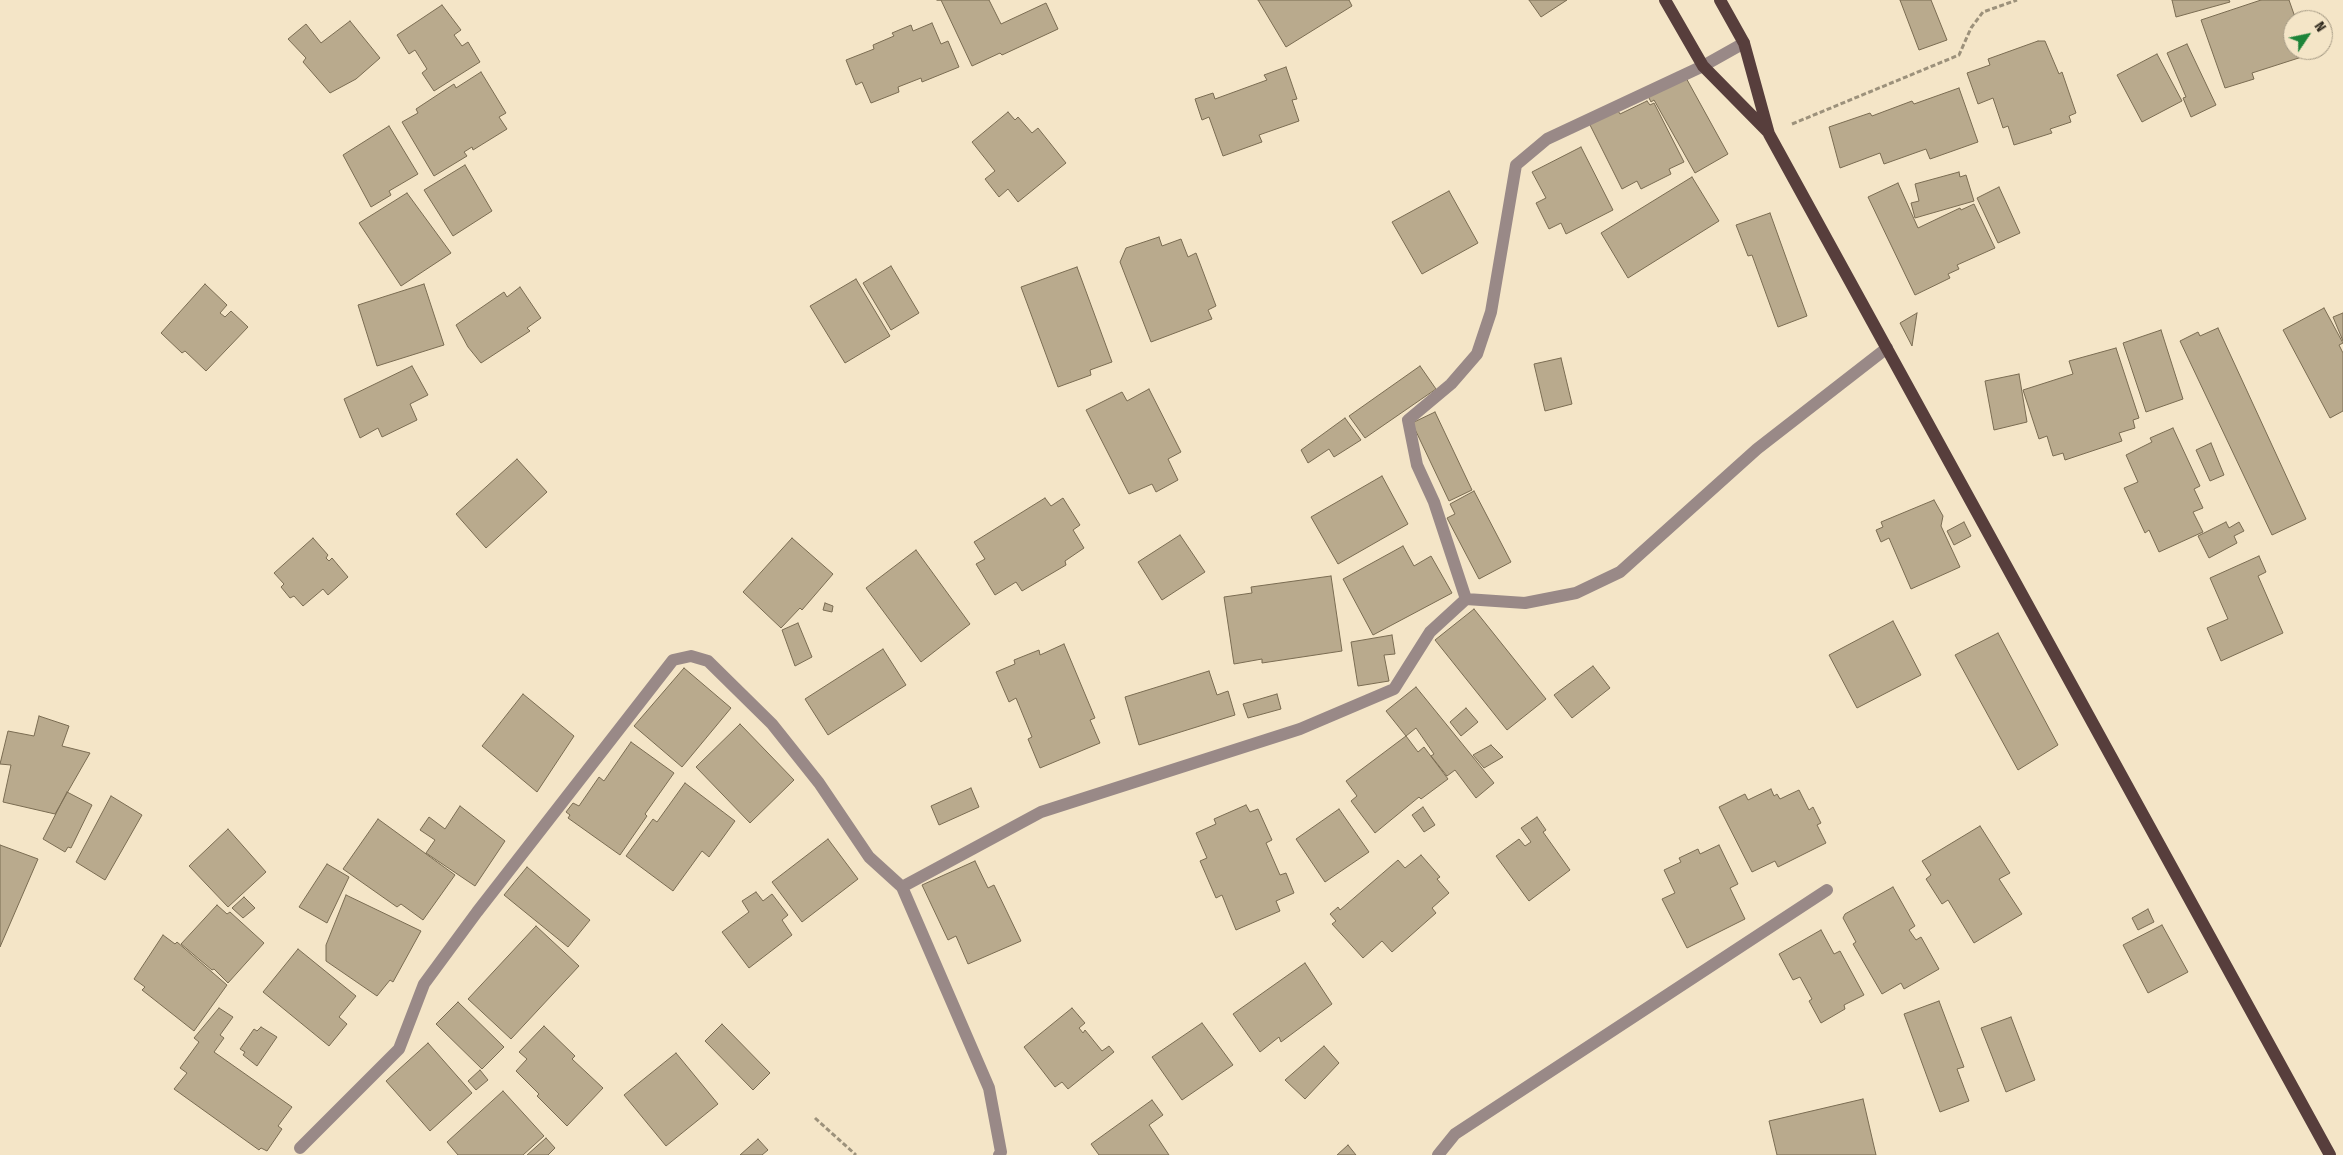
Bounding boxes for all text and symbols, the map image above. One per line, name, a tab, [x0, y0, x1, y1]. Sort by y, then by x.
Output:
north arrow	[2283, 10, 2333, 60]
text: N	[2311, 19, 2329, 35]

